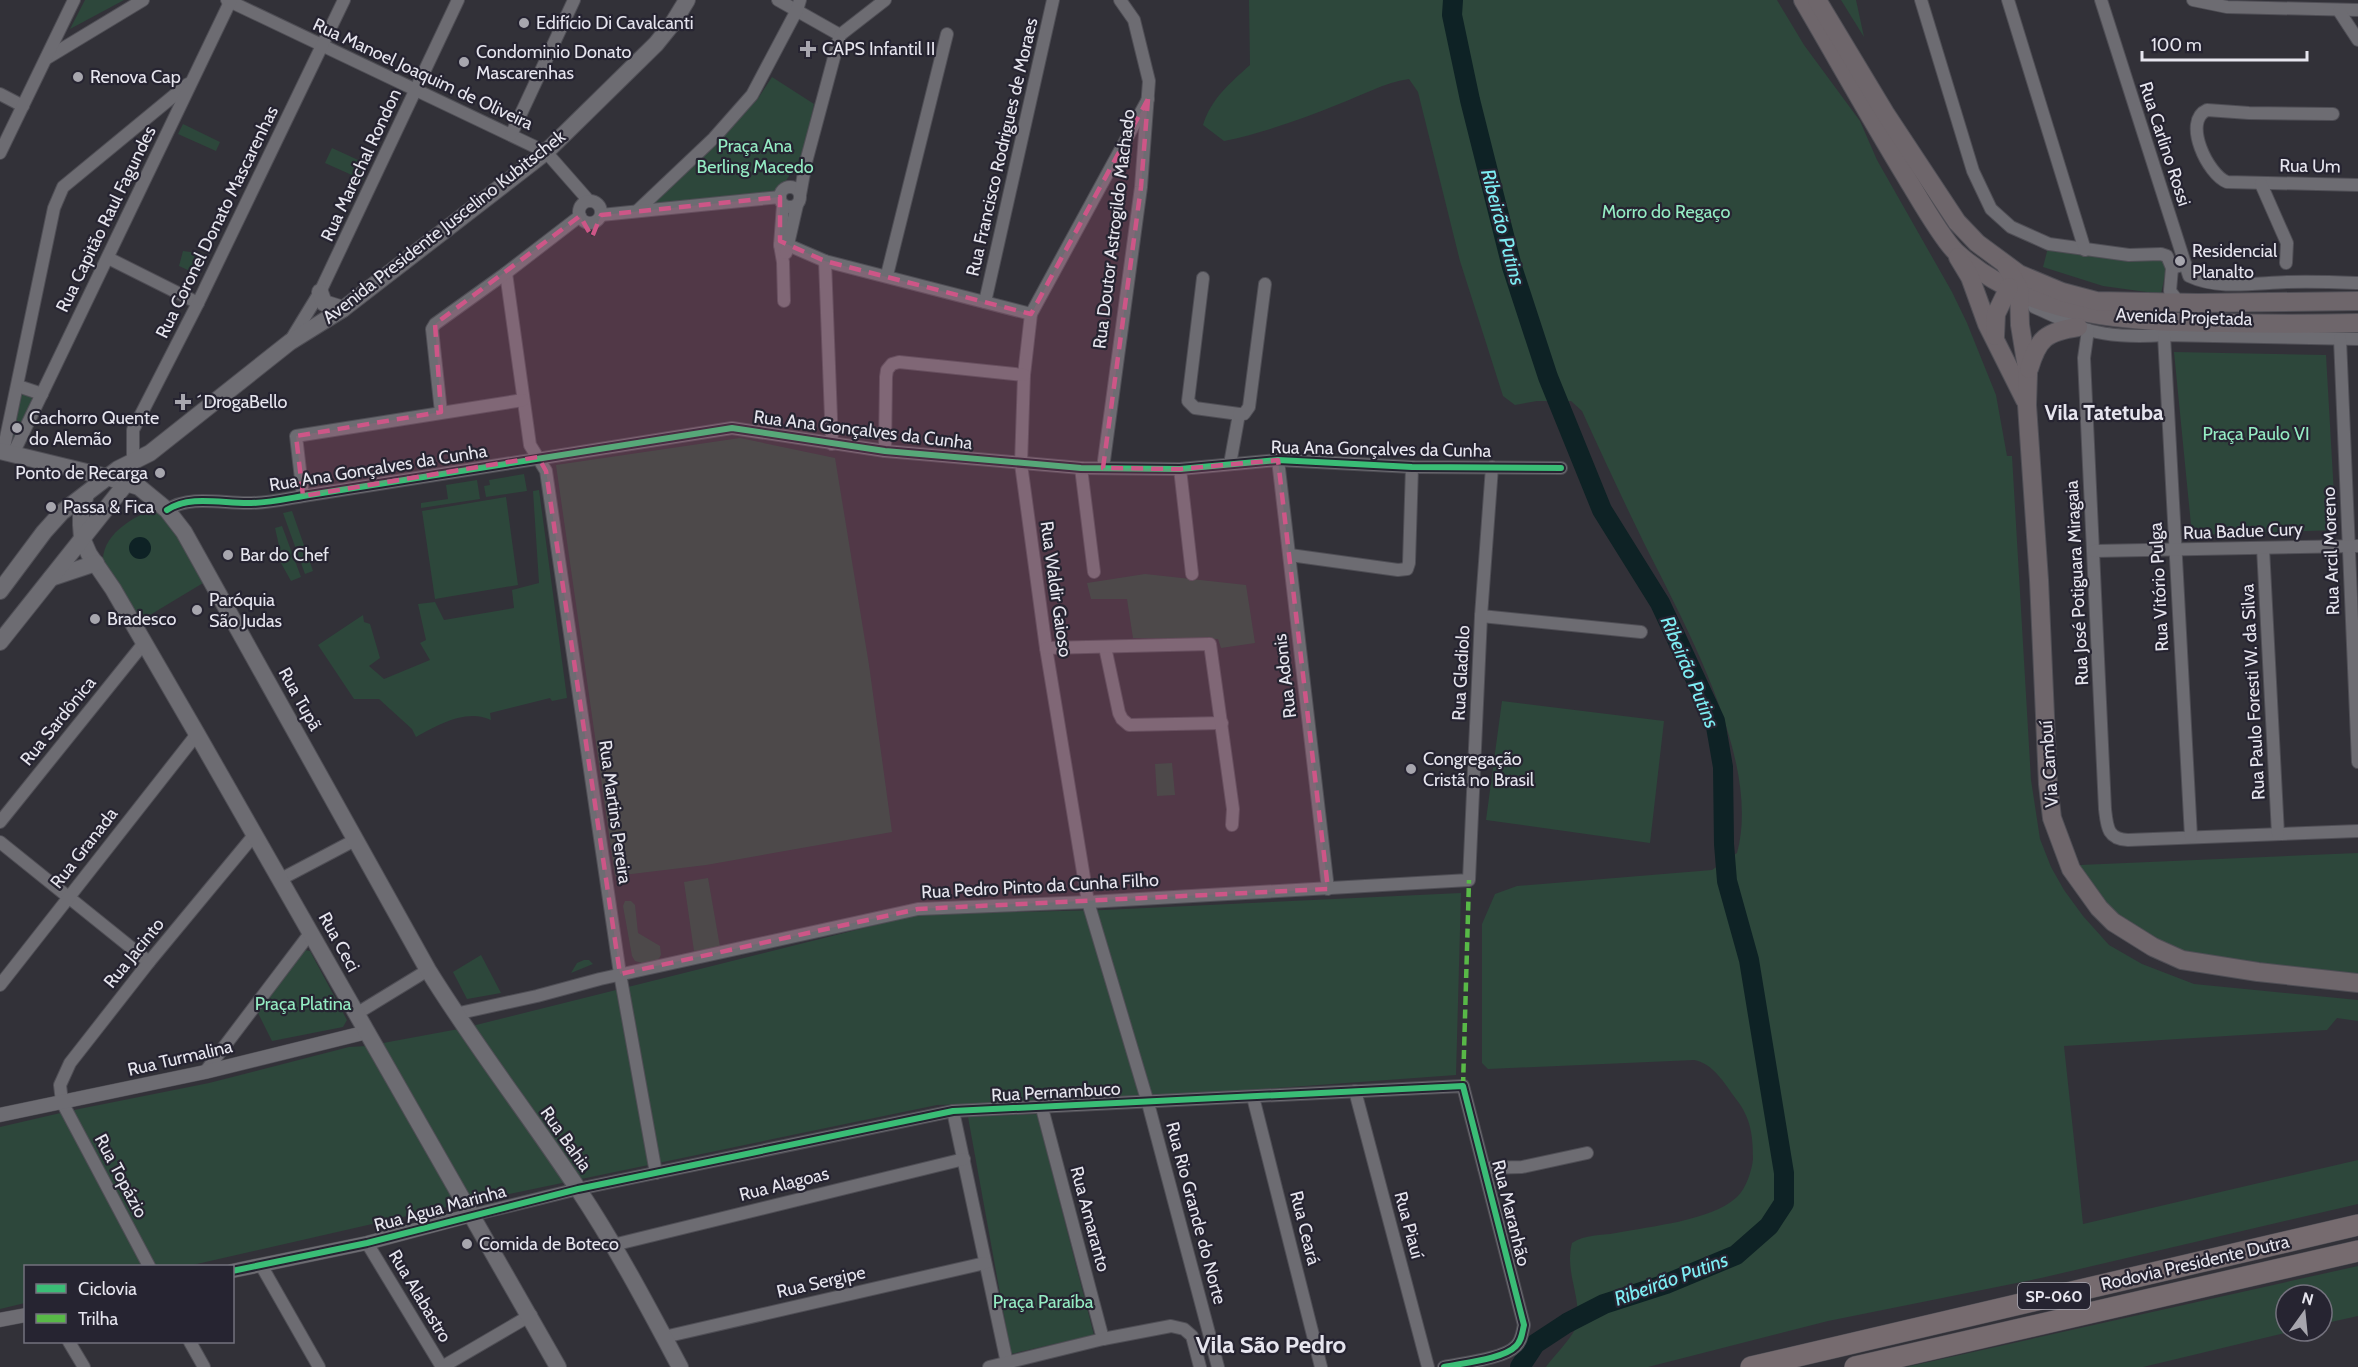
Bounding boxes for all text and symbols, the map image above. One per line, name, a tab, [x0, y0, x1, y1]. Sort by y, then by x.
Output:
place label: Edifício Di Cavalcanti	[536, 12, 694, 34]
street label: Rua Manoel Joaquim de Oliveira	[309, 13, 537, 135]
marker: Edifício Di Cavalcanti	[517, 16, 531, 30]
street label: Rua Francisco Rodrigues de Moraes	[962, 16, 1042, 278]
scale bar	[2142, 24, 2307, 62]
text: 100 m	[2151, 34, 2202, 56]
place label: CAPS Infantil II	[822, 38, 935, 60]
marker: CAPS Infantil II	[799, 40, 817, 58]
place label: Condominio Donato Mascarenhas	[476, 41, 632, 84]
marker: Condominio Donato Mascarenhas	[457, 55, 471, 69]
place label: Renova Cap	[90, 66, 181, 88]
marker: Renova Cap	[71, 70, 85, 84]
street label: Rua Carlino Rossi	[2135, 79, 2195, 209]
street label: Rua Marechal Rondon	[316, 85, 406, 245]
street label: Rua Coronel Donato Mascarenhas	[151, 102, 283, 342]
street label: Rua Doutor Astrogildo Machado	[1088, 108, 1140, 350]
street label: Rua Capitão Raul Fagundes	[51, 122, 161, 316]
street label: Avenida Presidente Juscelino Kubitschek	[318, 125, 570, 329]
park label: Praça Ana Berling Macedo	[696, 135, 814, 178]
street label: Rua Um	[2279, 154, 2341, 178]
water label: Ribeirão Putins	[1476, 166, 1530, 288]
park label: Morro do Regaço	[1602, 201, 1730, 223]
place label: Residencial Planalto	[2192, 240, 2278, 283]
marker: Residencial Planalto	[2173, 254, 2187, 268]
street label: Avenida Projetada	[2115, 304, 2253, 330]
place label: ´DrogaBello	[195, 391, 287, 413]
marker: ´DrogaBello	[176, 395, 190, 409]
district label: Vila Tatetuba	[2045, 400, 2164, 425]
street label: Rua Ana Gonçalves da Cunha	[752, 406, 974, 454]
place label: Cachorro Quente do Alemão	[29, 407, 159, 450]
marker: Cachorro Quente do Alemão	[10, 421, 24, 435]
park label: Praça Paulo VI	[2202, 423, 2310, 445]
street label: Rua Ana Gonçalves da Cunha	[1271, 436, 1492, 462]
street label: Rua Ana Gonçalves da Cunha	[267, 440, 489, 496]
place label: Ponto de Recarga	[15, 462, 148, 484]
marker: Ponto de Recarga	[153, 466, 167, 480]
street label: Rua José Potiguara Miragaia	[2061, 480, 2093, 686]
street label: Rua Arcil Moreno	[2318, 486, 2344, 616]
place label: Passa & Fica	[63, 496, 155, 518]
marker: Passa & Fica	[44, 500, 58, 514]
street label: Rua Badue Cury	[2183, 518, 2303, 544]
street label: Rua Waldir Gaioso	[1036, 520, 1076, 659]
street label: Rua Vitório Pulga	[2145, 522, 2173, 652]
place label: Bar do Chef	[240, 544, 329, 566]
marker: Bar do Chef	[221, 548, 235, 562]
street label: Rua Paulo Foresti W. da Silva	[2236, 583, 2270, 801]
place label: Paróquia São Judas	[209, 589, 282, 632]
marker: Paróquia São Judas	[190, 603, 204, 617]
place label: Bradesco	[107, 608, 177, 630]
marker: Bradesco	[88, 612, 102, 626]
water label: Ribeirão Putins	[1656, 612, 1724, 732]
street label: Rua Gladiolo	[1448, 625, 1474, 721]
street label: Rua Adonis	[1269, 633, 1301, 719]
street label: Rua Tupã	[274, 664, 326, 735]
street label: Rua Sardônica	[15, 672, 101, 770]
street label: Via Cambuí	[2035, 720, 2063, 808]
street label: Rua Martins Pereira	[594, 739, 636, 886]
place label: Congregação Cristã no Brasil	[1423, 748, 1535, 791]
marker: Congregação Cristã no Brasil	[1404, 762, 1418, 776]
street label: Rua Granada	[46, 803, 123, 893]
street label: Rua Pedro Pinto da Cunha Filho	[921, 869, 1159, 903]
street label: Rua Ceci	[314, 908, 364, 976]
street label: Rua Jacinto	[99, 914, 169, 992]
park label: Praça Platina	[255, 993, 352, 1015]
street label: Rua Turmalina	[125, 1035, 235, 1081]
street label: Rua Pernambuco	[991, 1078, 1121, 1106]
street label: Rua Bahia	[536, 1102, 597, 1176]
street label: Rua Rio Grande do Norte	[1161, 1119, 1231, 1307]
street label: Rua Topázio	[90, 1130, 152, 1222]
street label: Rua Maranhão	[1487, 1158, 1535, 1268]
street label: Rua Alagoas	[737, 1162, 831, 1206]
street label: Rua Amaranto	[1065, 1164, 1115, 1274]
street label: Rua Água Marinha	[372, 1180, 509, 1236]
street label: Rua Ceará	[1285, 1189, 1325, 1268]
street label: Rua Piauí	[1389, 1189, 1429, 1261]
street label: Rodovia Presidente Dutra	[2099, 1231, 2292, 1295]
place label: Comida de Boteco	[479, 1233, 619, 1255]
marker: Comida de Boteco	[460, 1237, 474, 1251]
street label: Rua Alabastro	[384, 1246, 456, 1346]
water label: Ribeirão Putins	[1611, 1247, 1731, 1311]
street label: Rua Sergipe	[774, 1261, 868, 1303]
legend	[24, 1265, 234, 1343]
text: Ciclovia	[78, 1278, 137, 1300]
road number: SP-060	[2018, 1283, 2090, 1309]
north arrow	[2274, 1283, 2334, 1343]
text: N	[2300, 1288, 2316, 1310]
park label: Praça Paraíba	[993, 1291, 1094, 1313]
text: Trilha	[78, 1308, 119, 1330]
district label: Vila São Pedro	[1196, 1330, 1347, 1359]

